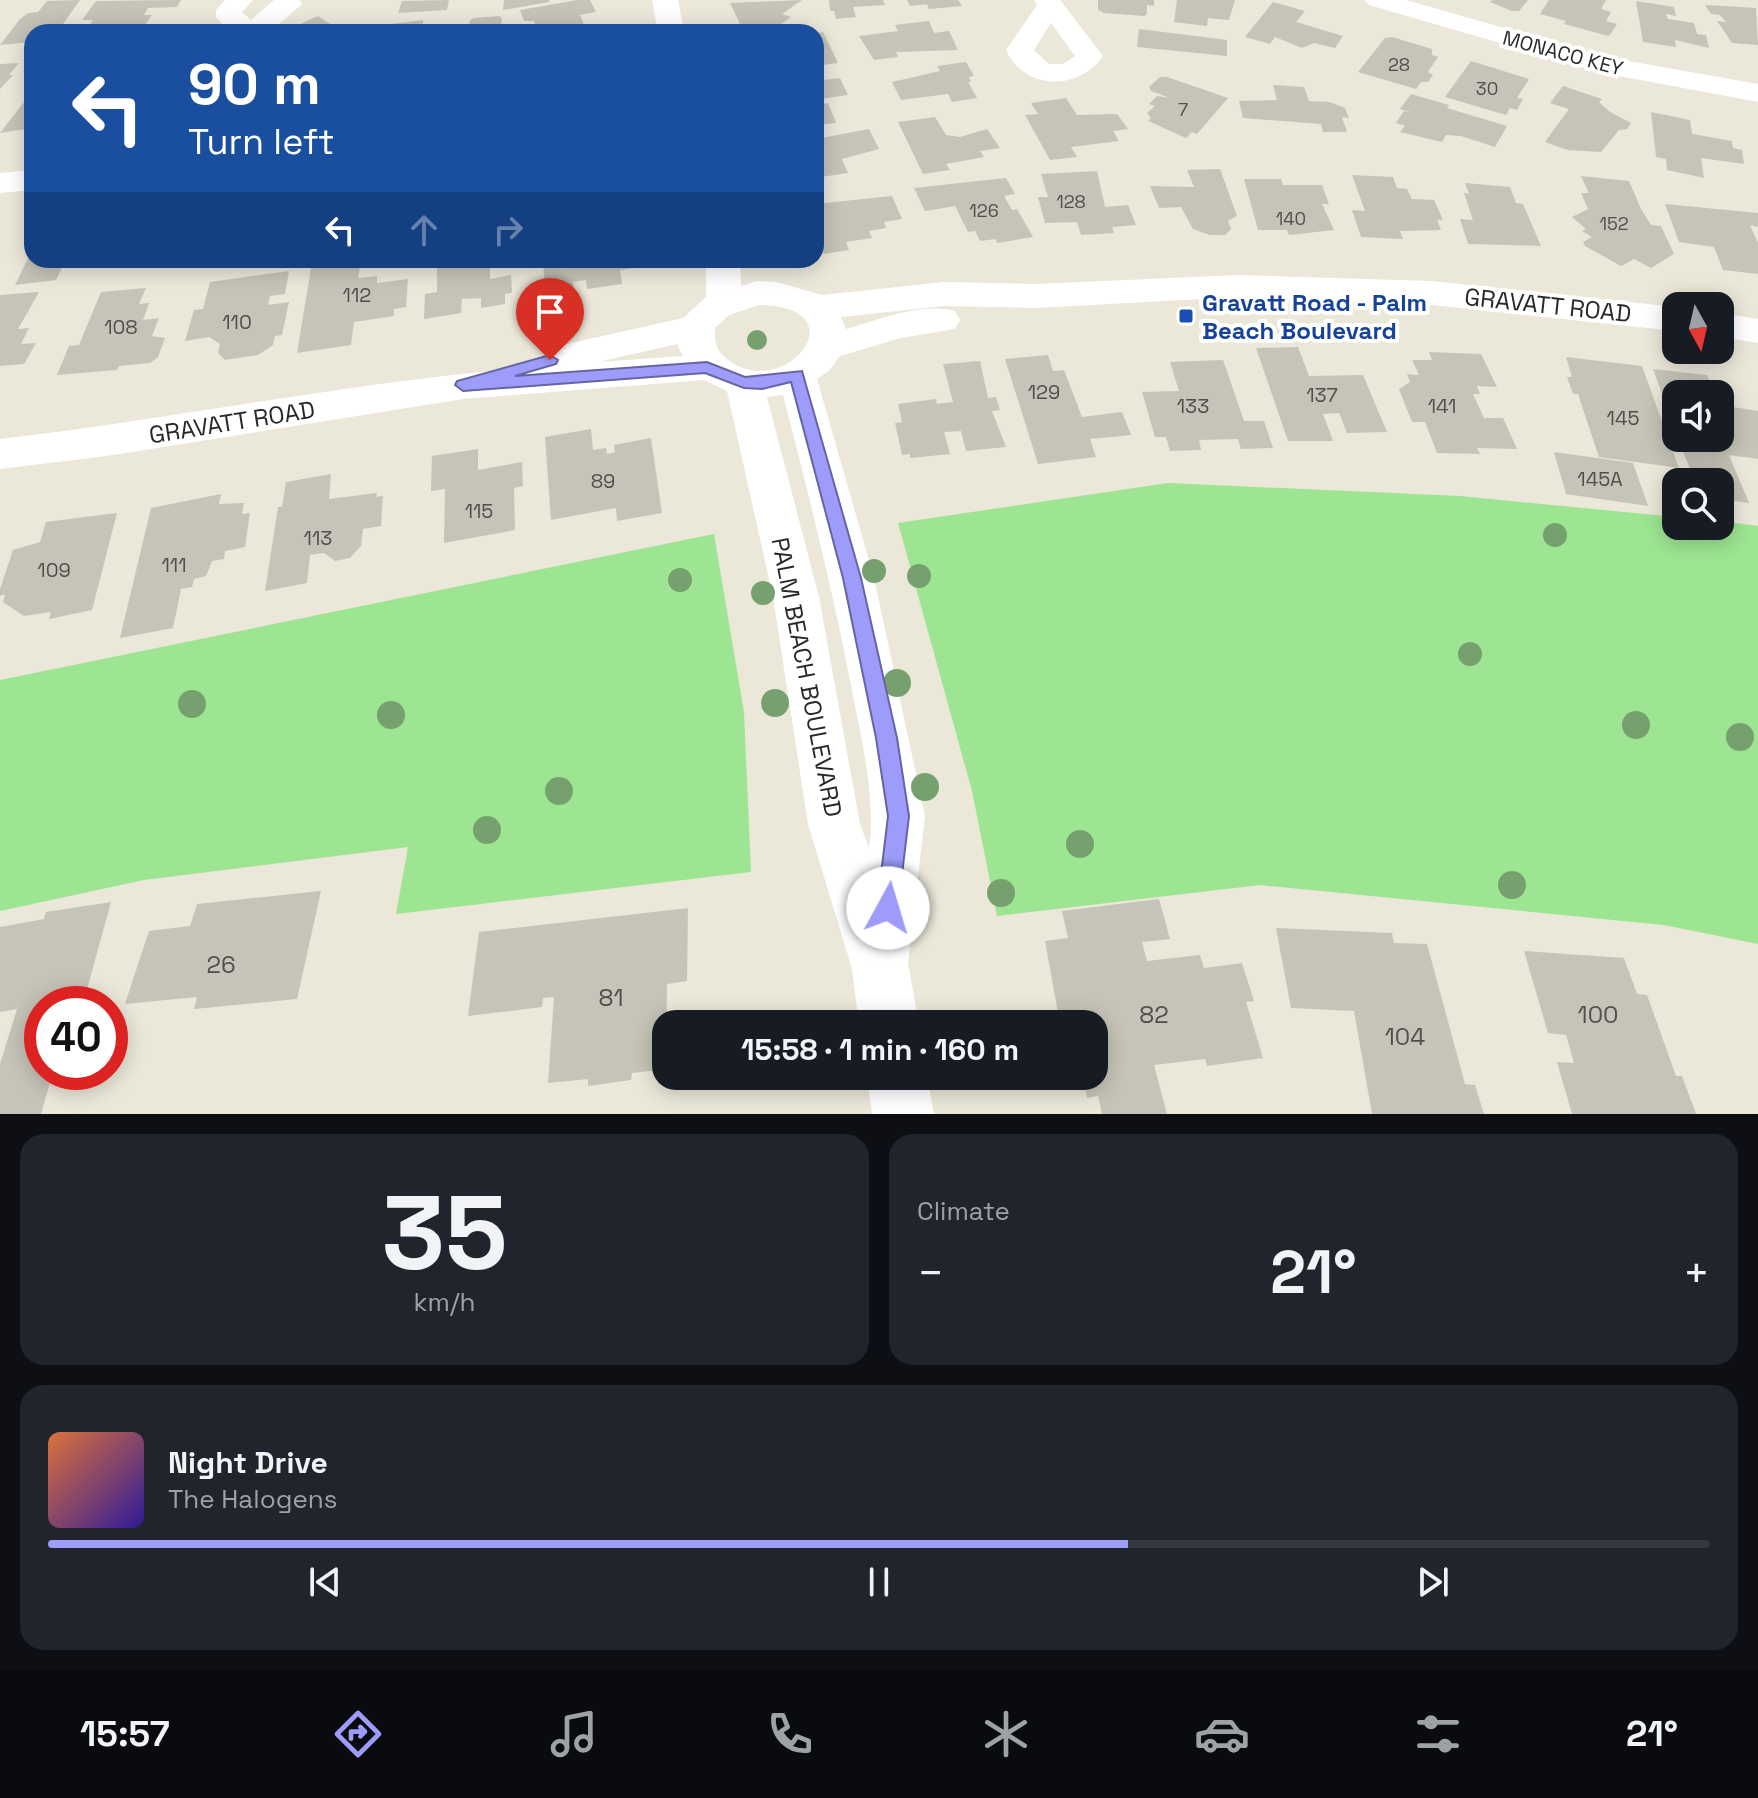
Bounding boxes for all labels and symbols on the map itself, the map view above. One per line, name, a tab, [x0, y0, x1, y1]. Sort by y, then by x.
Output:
street label: MONACO KEY	[1500, 24, 1626, 82]
house number: 28	[1388, 53, 1410, 76]
house number: 30	[1476, 77, 1498, 100]
house number: 7	[1178, 98, 1188, 121]
house number: 128	[1056, 190, 1086, 213]
house number: 126	[969, 199, 999, 222]
house number: 140	[1276, 207, 1306, 230]
house number: 152	[1599, 212, 1629, 235]
pin	[516, 278, 584, 360]
street label: GRAVATT ROAD	[1463, 281, 1633, 329]
house number: 112	[343, 282, 371, 308]
place label: Gravatt Road - Palm Beach Boulevard	[1202, 287, 1427, 346]
north arrow	[1662, 292, 1734, 364]
marker: Gravatt Road - Palm Beach Boulevard	[1177, 307, 1195, 325]
house number: 110	[222, 309, 252, 335]
house number: 108	[104, 314, 138, 340]
house number: 129	[1028, 379, 1060, 405]
house number: 137	[1306, 382, 1338, 408]
house number: 133	[1177, 393, 1209, 419]
house number: 141	[1428, 393, 1456, 419]
street label: GRAVATT ROAD	[147, 394, 317, 450]
house number: 145	[1607, 405, 1639, 431]
house number: 145A	[1577, 466, 1623, 492]
house number: 89	[591, 468, 615, 494]
house number: 115	[465, 498, 493, 524]
house number: 113	[304, 525, 332, 551]
street label: PALM BEACH BOULEVARD	[765, 535, 849, 819]
house number: 111	[161, 552, 187, 578]
house number: 109	[37, 557, 71, 583]
position arrow	[846, 866, 930, 950]
house number: 26	[206, 949, 236, 980]
house number: 81	[599, 982, 623, 1013]
speed limit sign: 40	[24, 986, 128, 1090]
house number: 82	[1139, 999, 1169, 1030]
house number: 100	[1578, 999, 1618, 1030]
house number: 104	[1385, 1021, 1425, 1052]

